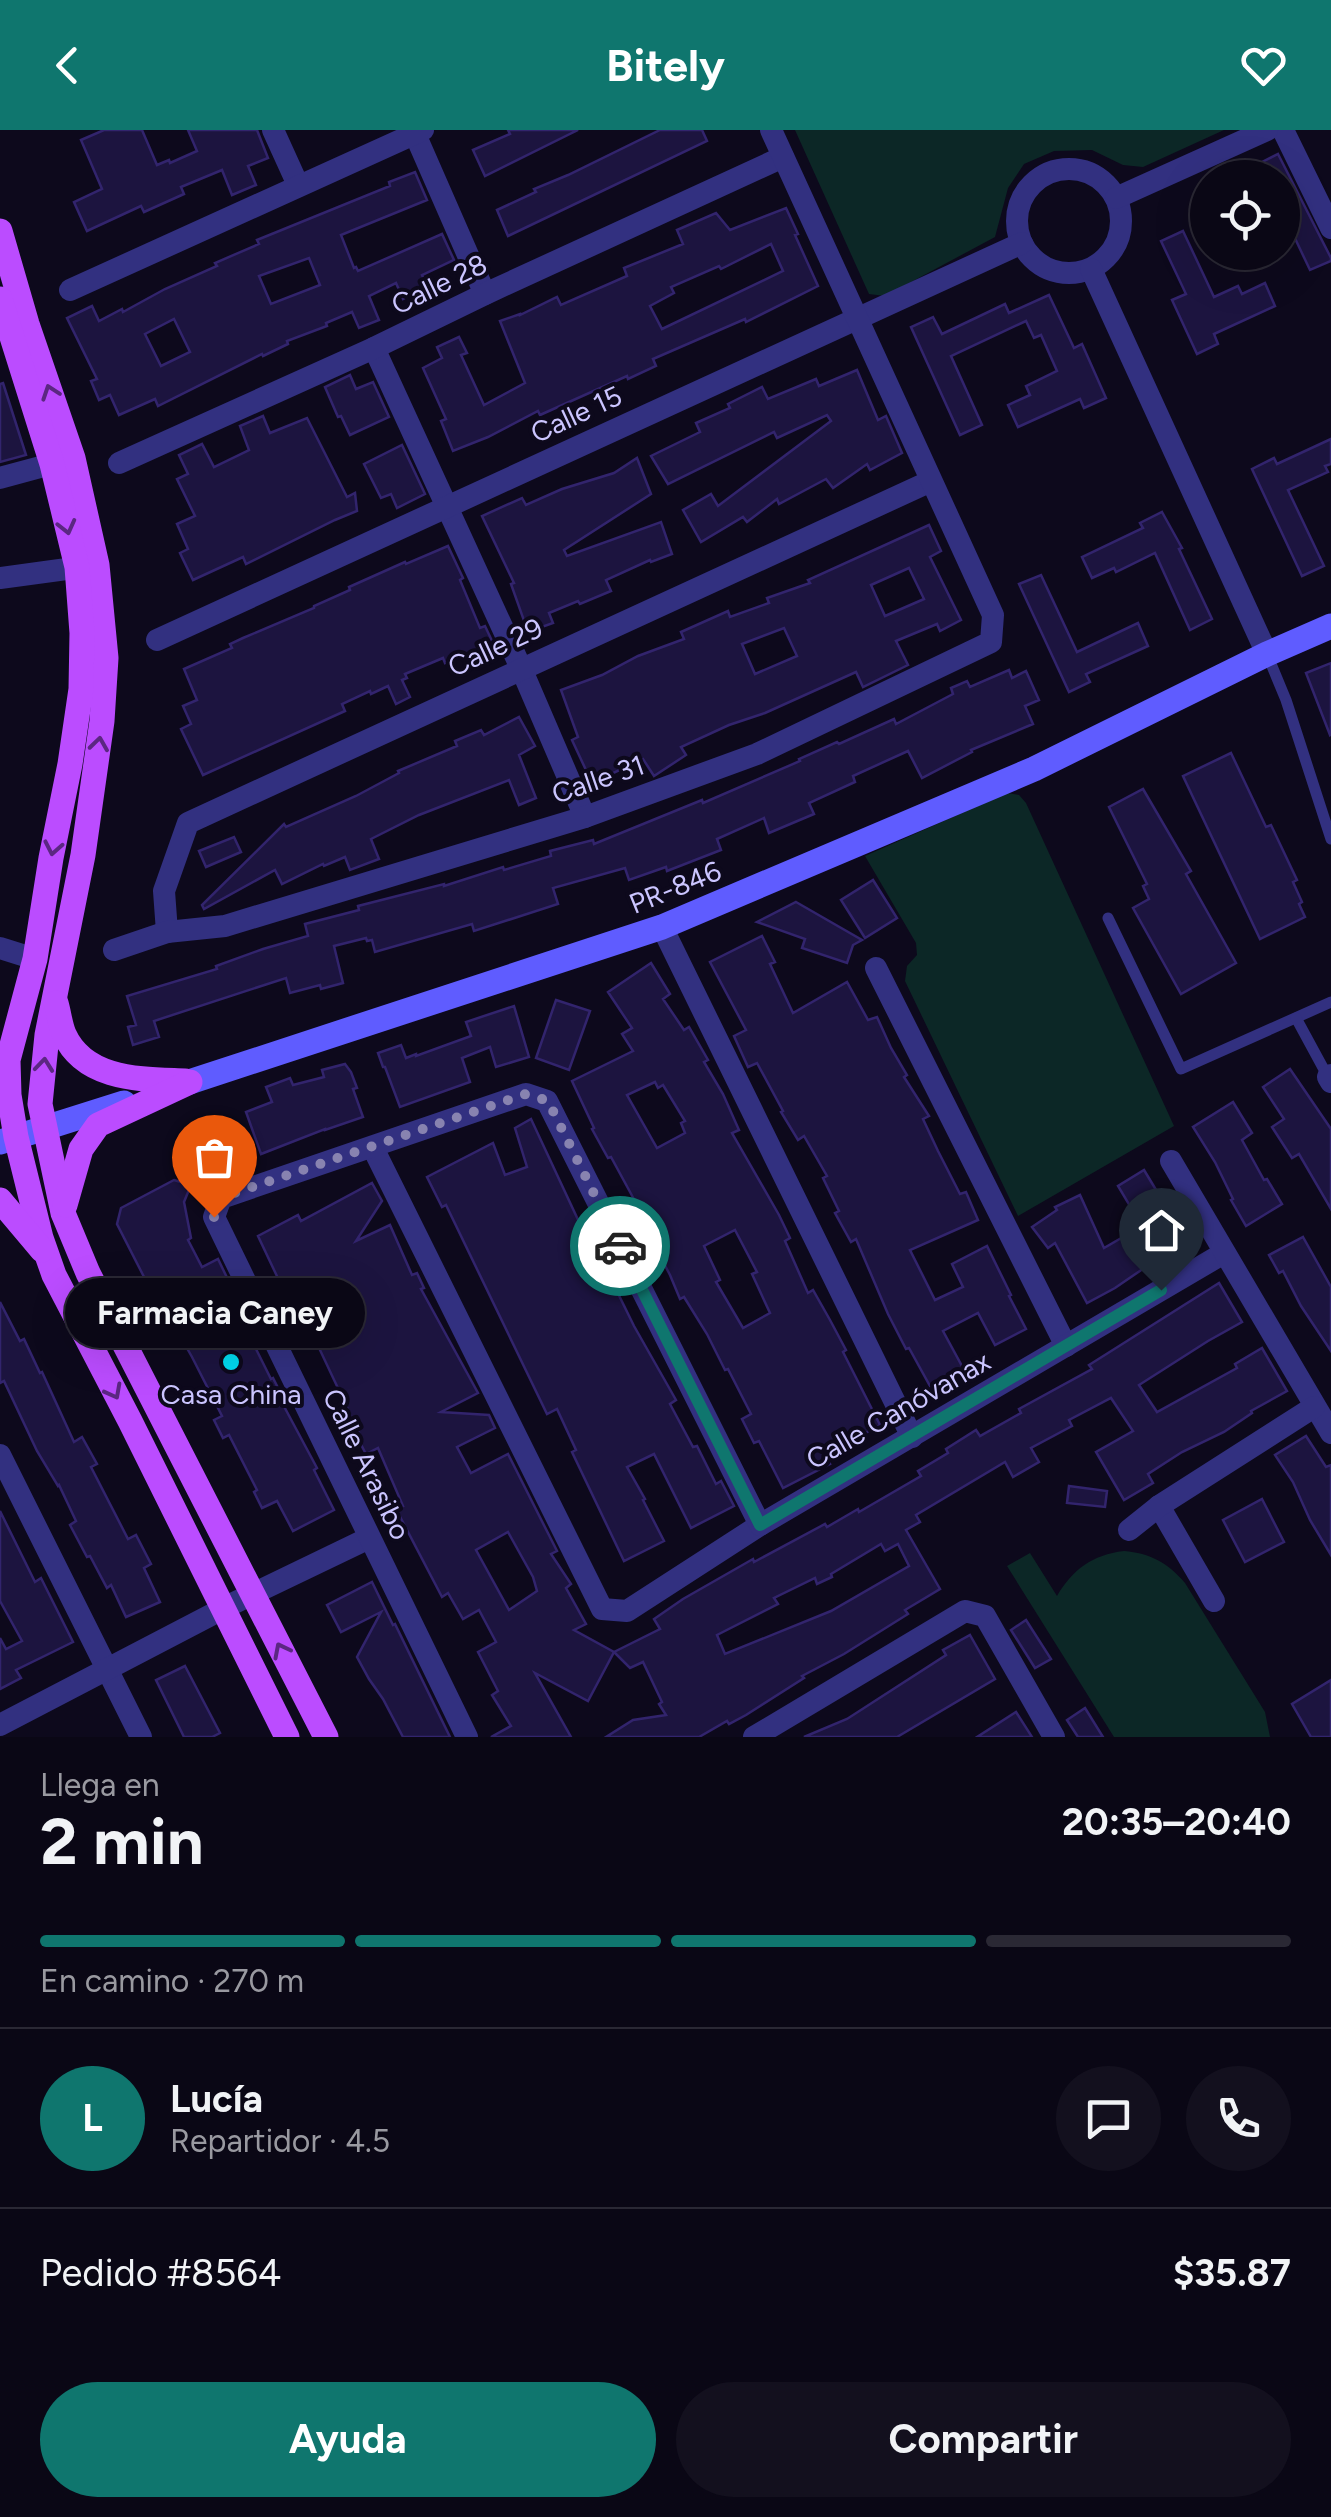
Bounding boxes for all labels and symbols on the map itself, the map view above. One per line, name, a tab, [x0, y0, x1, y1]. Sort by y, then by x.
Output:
street label: Calle 28	[386, 246, 492, 322]
street label: Calle 15	[525, 378, 627, 450]
one-way arrow	[41, 384, 62, 401]
one-way arrow	[55, 518, 76, 535]
street label: Calle 29	[442, 610, 548, 684]
one-way arrow	[87, 736, 108, 753]
street label: Calle 31	[547, 747, 649, 811]
one-way arrow	[43, 839, 64, 856]
street label: PR-846	[624, 853, 726, 921]
one-way arrow	[33, 1056, 54, 1072]
pin	[172, 1115, 257, 1218]
pin	[1119, 1188, 1204, 1291]
courier	[570, 1196, 670, 1296]
callout: Farmacia Caney	[64, 1277, 364, 1347]
street label: Calle Canóvanax	[800, 1343, 997, 1476]
marker: Casa China	[220, 1351, 242, 1373]
place label: Casa China	[161, 1377, 301, 1411]
one-way arrow	[102, 1381, 122, 1399]
street label: Calle Arasibo	[316, 1383, 418, 1545]
one-way arrow	[274, 1643, 293, 1661]

